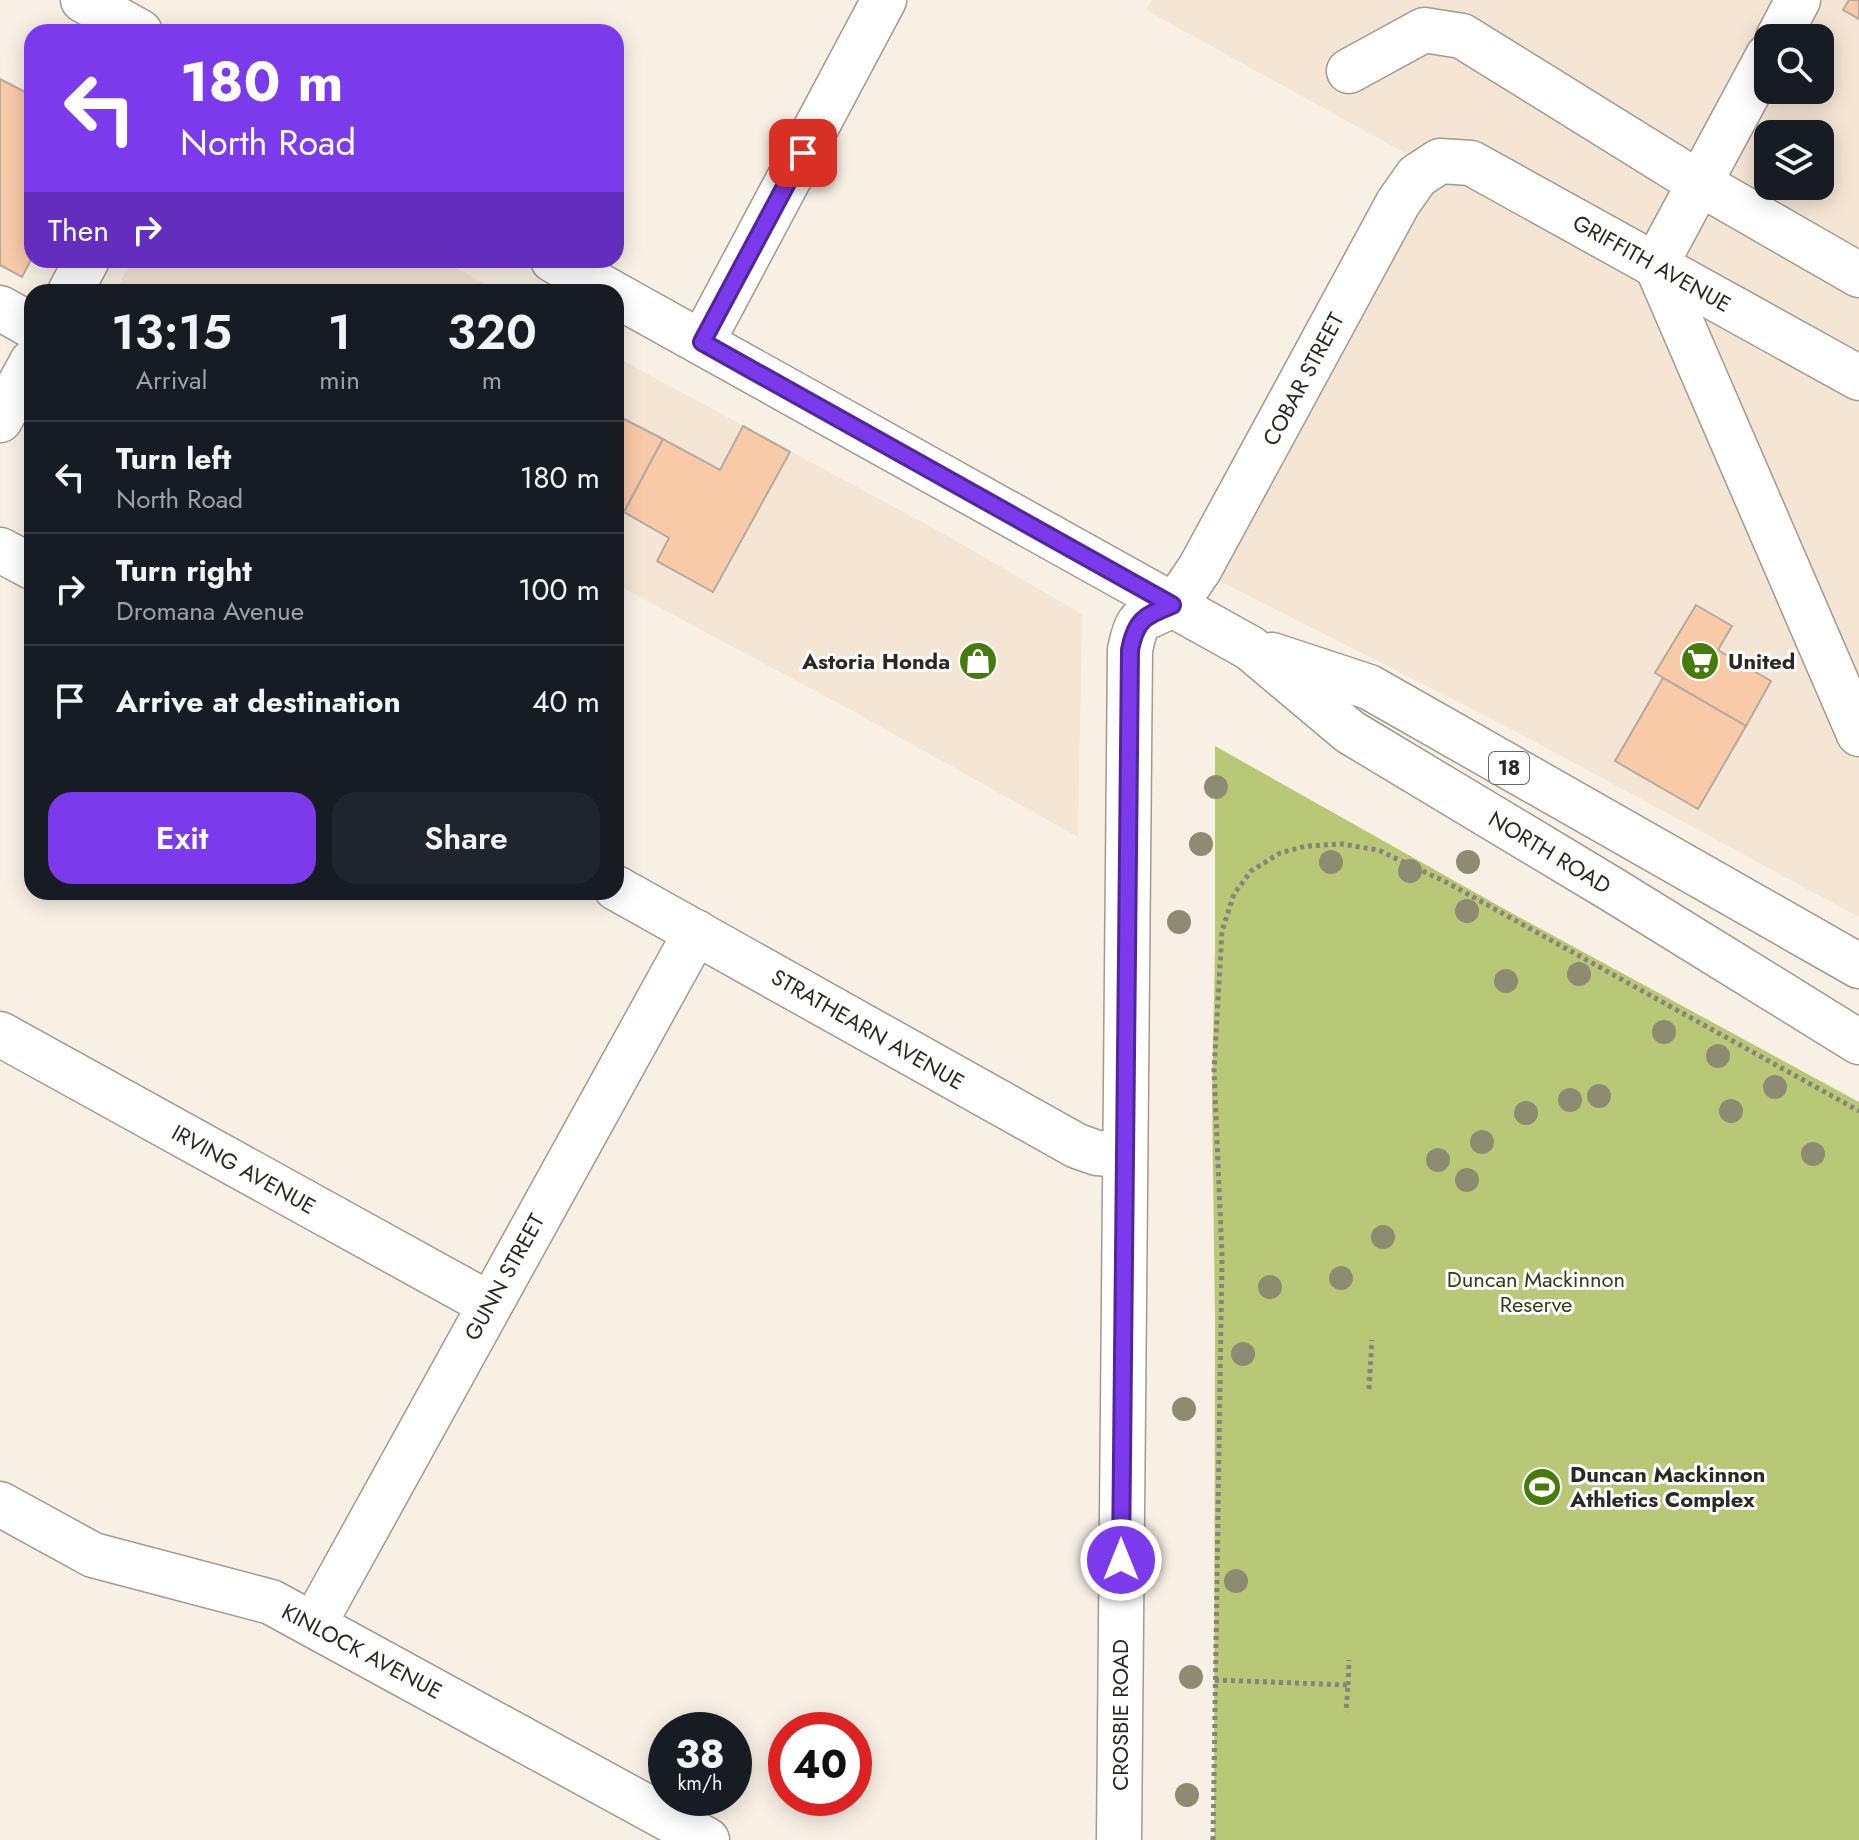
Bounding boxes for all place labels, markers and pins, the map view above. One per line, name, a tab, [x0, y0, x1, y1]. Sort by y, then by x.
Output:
pin	[769, 119, 837, 187]
shop icon: Astoria Honda	[957, 640, 999, 682]
supermarket icon: United	[1679, 640, 1721, 682]
place label: Astoria Honda	[801, 645, 950, 677]
place label: United	[1728, 645, 1795, 677]
place label: Duncan Mackinnon Athletics Complex	[1569, 1458, 1765, 1515]
sports icon: Duncan Mackinnon Athletics Complex	[1521, 1466, 1563, 1508]

